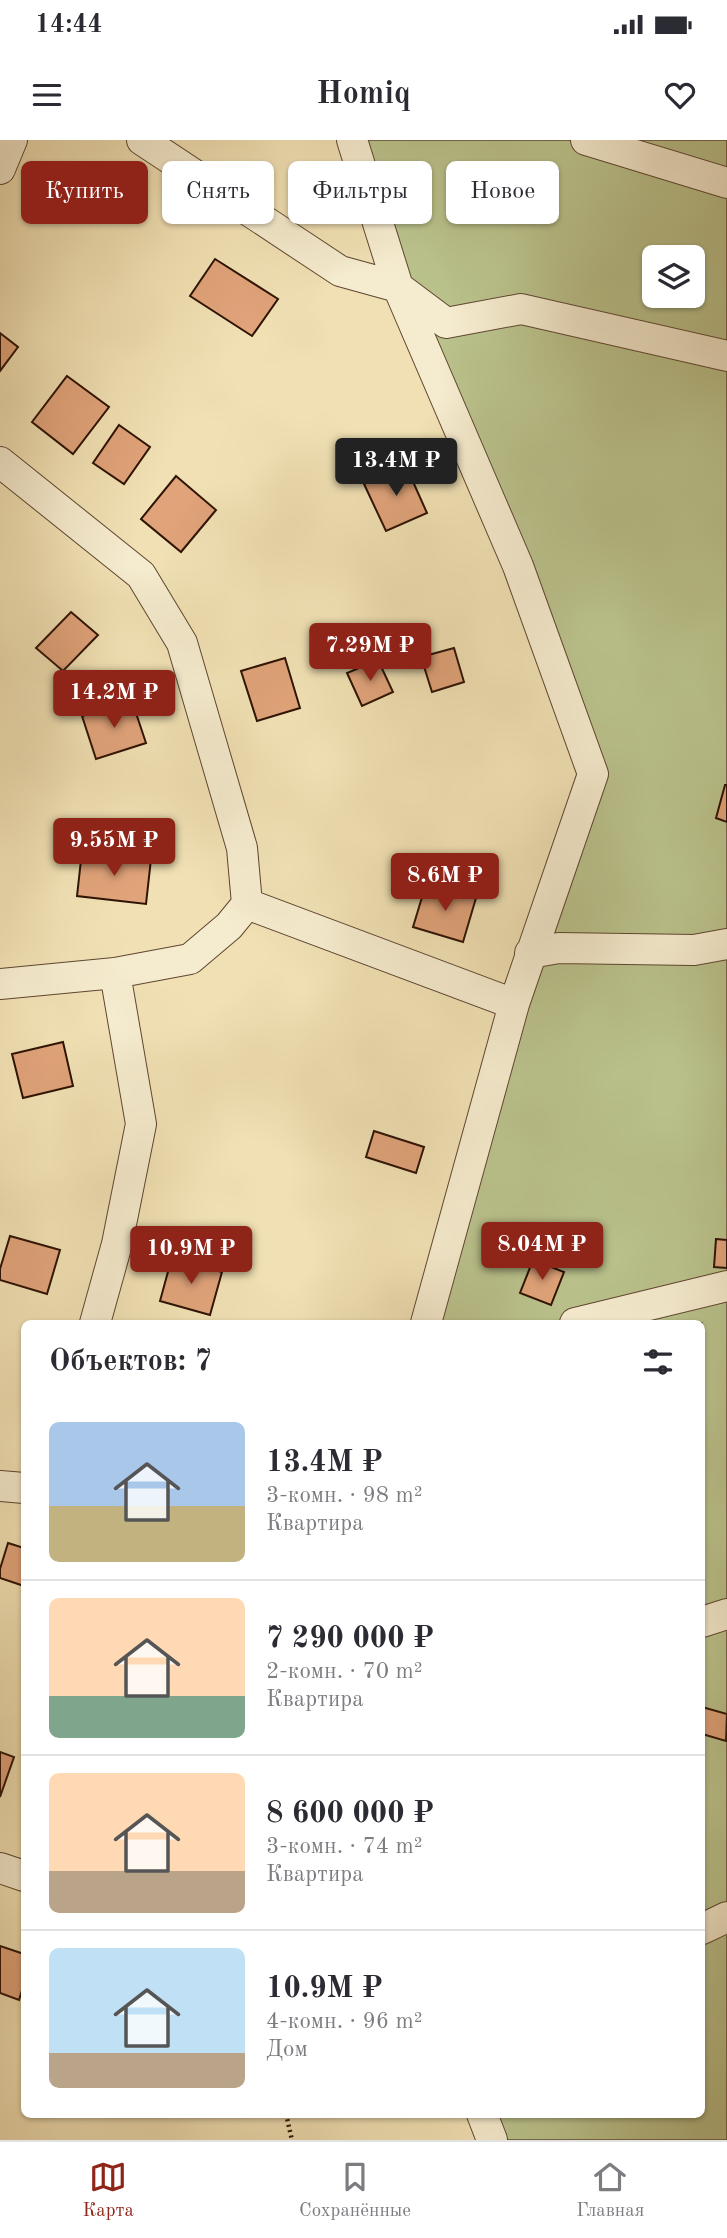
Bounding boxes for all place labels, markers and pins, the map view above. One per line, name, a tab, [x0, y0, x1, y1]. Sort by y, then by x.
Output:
pin: 13.4M ₽	[331, 438, 461, 498]
pin: 7.29M ₽	[305, 624, 435, 683]
pin: 14.2M ₽	[49, 670, 179, 730]
pin: 9.55M ₽	[49, 818, 179, 878]
pin: 8.6M ₽	[388, 854, 502, 913]
pin: 8.04M ₽	[477, 1222, 607, 1282]
pin: 10.9M ₽	[126, 1226, 256, 1286]

